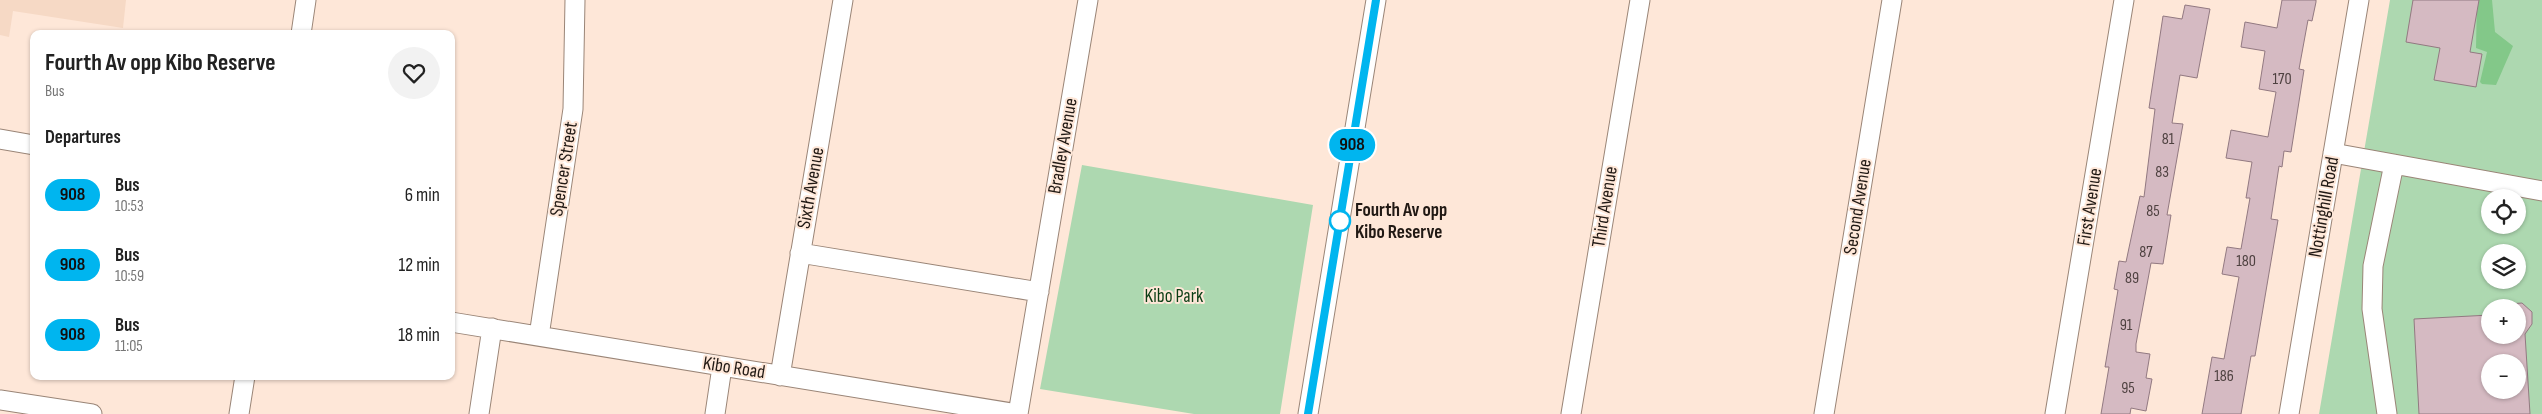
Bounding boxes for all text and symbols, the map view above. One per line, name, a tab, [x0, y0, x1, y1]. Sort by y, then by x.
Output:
button: heart	[388, 47, 440, 99]
text: Fourth Av opp Kibo Reserve	[45, 48, 276, 77]
house number: 170	[2272, 70, 2292, 89]
text: Bus	[45, 82, 65, 101]
street label: Bradley Avenue	[1043, 96, 1083, 196]
street label: Spencer Street	[545, 120, 583, 218]
text: Departures	[45, 126, 121, 149]
line badge: 908	[1323, 129, 1381, 161]
house number: 81	[2162, 130, 2175, 149]
text: 908	[1339, 134, 1365, 155]
street label: Sixth Avenue	[793, 146, 829, 230]
street label: Nottinghill Road	[2304, 155, 2344, 259]
street label: Second Avenue	[1839, 157, 1877, 257]
house number: 83	[2155, 163, 2169, 182]
street label: Third Avenue	[1587, 165, 1623, 249]
street label: First Avenue	[2073, 167, 2107, 247]
text: Bus	[115, 174, 140, 197]
text: 908	[60, 184, 85, 205]
text: 6 min	[405, 184, 440, 207]
map controls	[2481, 189, 2526, 399]
button: locate	[2481, 189, 2526, 234]
text: 10:53	[115, 197, 144, 216]
place label: Fourth Av opp Kibo Reserve	[1355, 199, 1447, 244]
house number: 85	[2146, 202, 2160, 221]
marker: Fourth Av opp Kibo Reserve	[1329, 210, 1351, 232]
house number: 87	[2139, 243, 2153, 262]
text: Bus	[115, 244, 140, 267]
button: layers	[2481, 244, 2526, 289]
house number: 180	[2236, 252, 2256, 271]
text: 908	[60, 254, 85, 275]
text: 12 min	[398, 254, 440, 277]
text: 10:59	[115, 267, 144, 286]
house number: 89	[2125, 269, 2139, 288]
park label: Kibo Park	[1145, 285, 1204, 308]
button: +	[2481, 299, 2526, 344]
text: Bus	[115, 314, 140, 337]
house number: 91	[2120, 316, 2133, 335]
text: 908	[60, 324, 85, 345]
text: 18 min	[398, 324, 440, 347]
text: 11:05	[115, 337, 143, 356]
street label: Kibo Road	[701, 352, 767, 384]
button: −	[2481, 354, 2526, 399]
house number: 186	[2214, 367, 2234, 386]
house number: 95	[2121, 379, 2135, 398]

